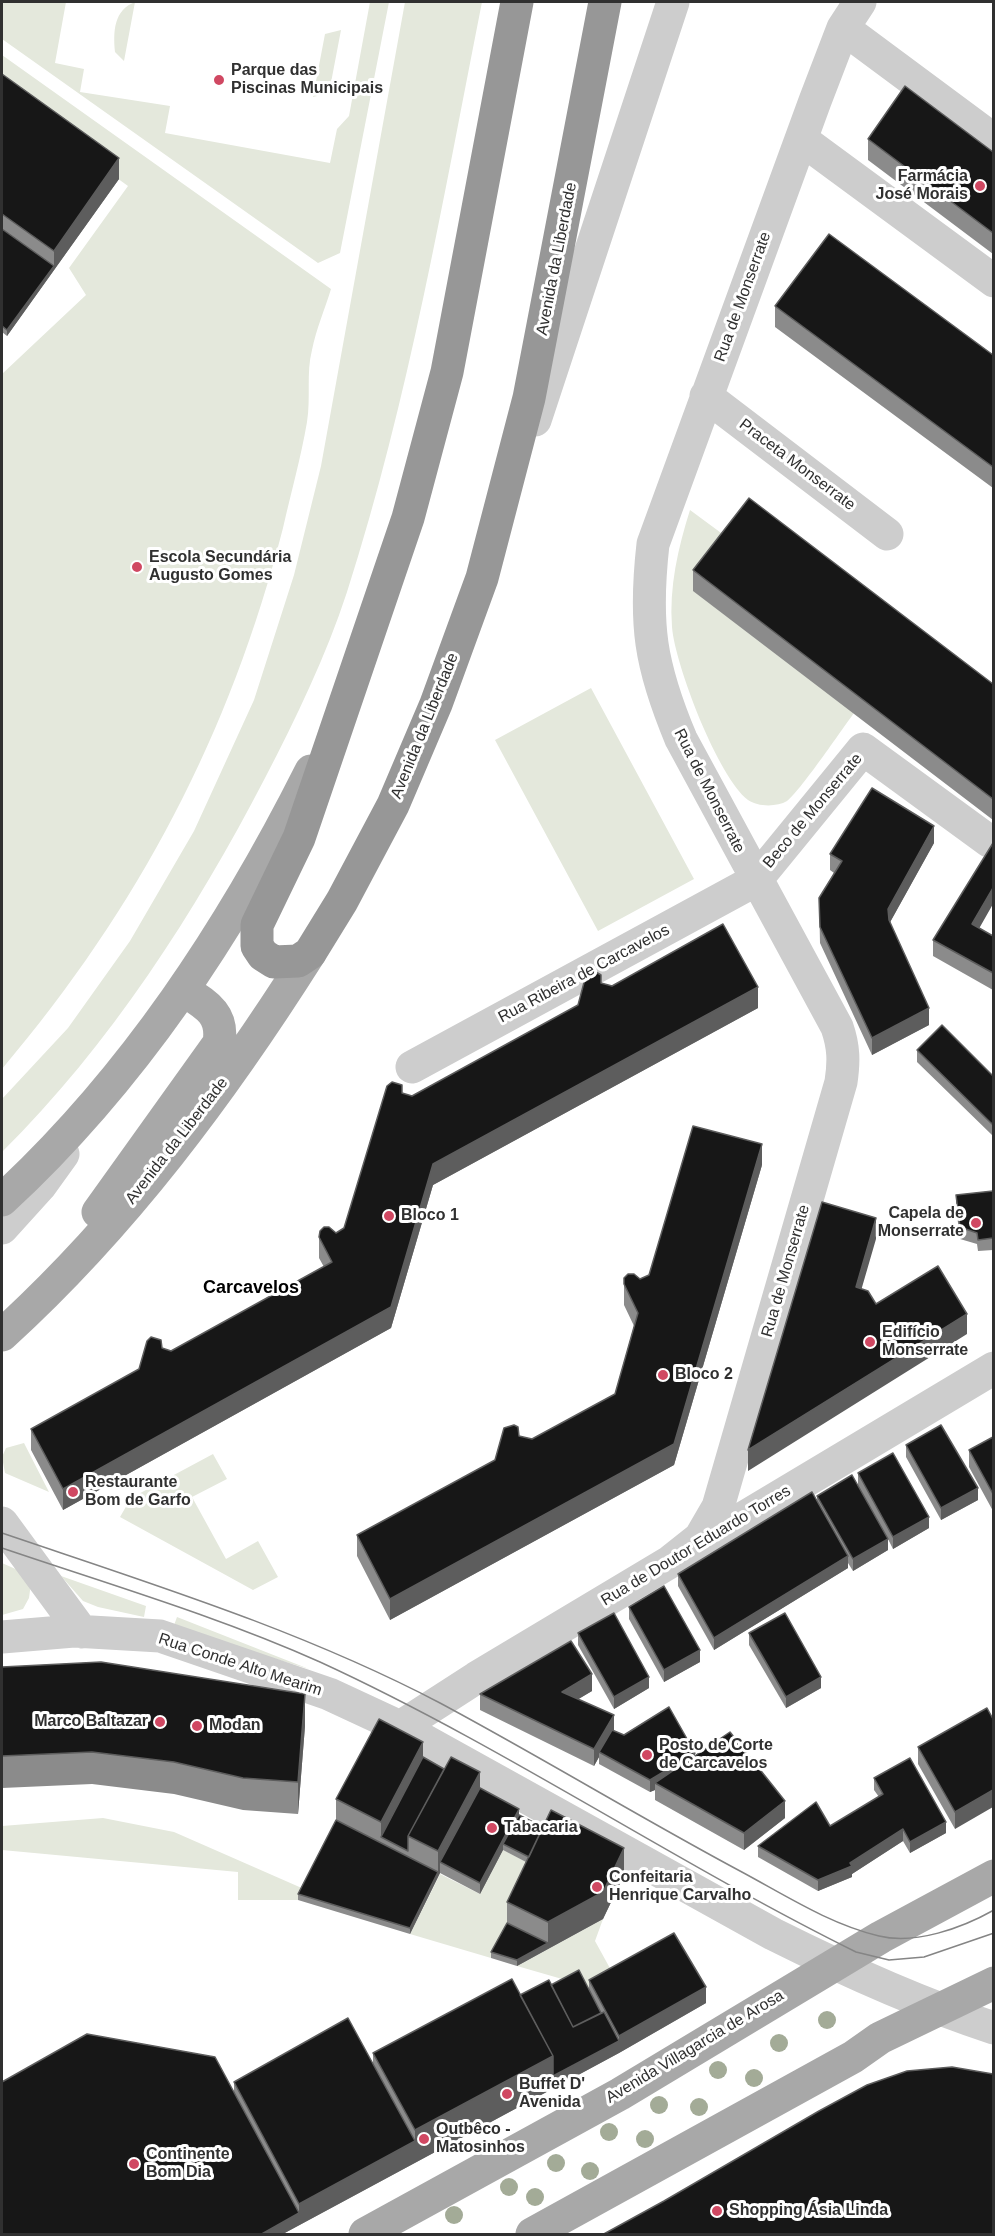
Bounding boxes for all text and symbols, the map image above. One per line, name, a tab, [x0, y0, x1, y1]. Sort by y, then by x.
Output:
place label: Parque das Piscinas Municipais	[231, 61, 383, 99]
marker: Parque das Piscinas Municipais	[212, 73, 226, 87]
place label: Farmácia José Morais	[876, 167, 968, 205]
marker: Farmácia José Morais	[973, 179, 987, 193]
street label: Avenida da Liberdade	[533, 181, 581, 337]
street label: Rua de Monserrate	[711, 229, 775, 365]
street label: Praceta Monserrate	[735, 415, 859, 515]
place label: Escola Secundária Augusto Gomes	[149, 548, 291, 586]
marker: Escola Secundária Augusto Gomes	[130, 560, 144, 574]
street label: Avenida da Liberdade	[387, 650, 463, 802]
street label: Rua de Monserrate	[669, 726, 749, 856]
street label: Beco de Monserrate	[759, 750, 867, 872]
street label: Rua Ribeira de Carcavelos	[495, 921, 673, 1027]
street label: Avenida da Liberdade	[122, 1074, 232, 1208]
street label: Rua de Monserrate	[758, 1203, 814, 1339]
place label: Capela de Monserrate	[878, 1204, 964, 1242]
place label: Bloco 1	[401, 1206, 459, 1226]
marker: Bloco 1	[382, 1209, 396, 1223]
marker: Capela de Monserrate	[969, 1216, 983, 1230]
district label: Carcavelos	[203, 1277, 299, 1299]
place label: Edifício Monserrate	[882, 1323, 968, 1361]
marker: Edifício Monserrate	[863, 1335, 877, 1349]
place label: Bloco 2	[675, 1365, 733, 1385]
marker: Bloco 2	[656, 1368, 670, 1382]
place label: Restaurante Bom de Garfo	[85, 1473, 191, 1511]
street label: Rua de Doutor Eduardo Torres	[598, 1482, 794, 1610]
marker: Restaurante Bom de Garfo	[66, 1485, 80, 1499]
street label: Rua Conde Alto Mearim	[156, 1629, 324, 1701]
place label: Marco Baltazar	[34, 1712, 148, 1732]
marker: Marco Baltazar	[153, 1715, 167, 1729]
place label: Modan	[209, 1716, 261, 1736]
marker: Modan	[190, 1719, 204, 1733]
place label: Posto de Corte de Carcavelos	[659, 1736, 773, 1774]
marker: Posto de Corte de Carcavelos	[640, 1748, 654, 1762]
place label: Tabacaria	[504, 1818, 578, 1838]
marker: Tabacaria	[485, 1821, 499, 1835]
place label: Confeitaria Henrique Carvalho	[609, 1868, 751, 1906]
marker: Confeitaria Henrique Carvalho	[590, 1880, 604, 1894]
street label: Avenida Villagarcia de Arosa	[603, 1986, 787, 2108]
place label: Buffet D' Avenida	[519, 2075, 585, 2113]
marker: Buffet D' Avenida	[500, 2087, 514, 2101]
place label: Outbêco - Matosinhos	[436, 2120, 525, 2158]
marker: Outbêco - Matosinhos	[417, 2132, 431, 2146]
place label: Continente Bom Dia	[146, 2145, 230, 2183]
marker: Continente Bom Dia	[127, 2157, 141, 2171]
place label: Shopping Ásia Linda	[729, 2201, 888, 2221]
marker: Shopping Ásia Linda	[710, 2204, 724, 2218]

